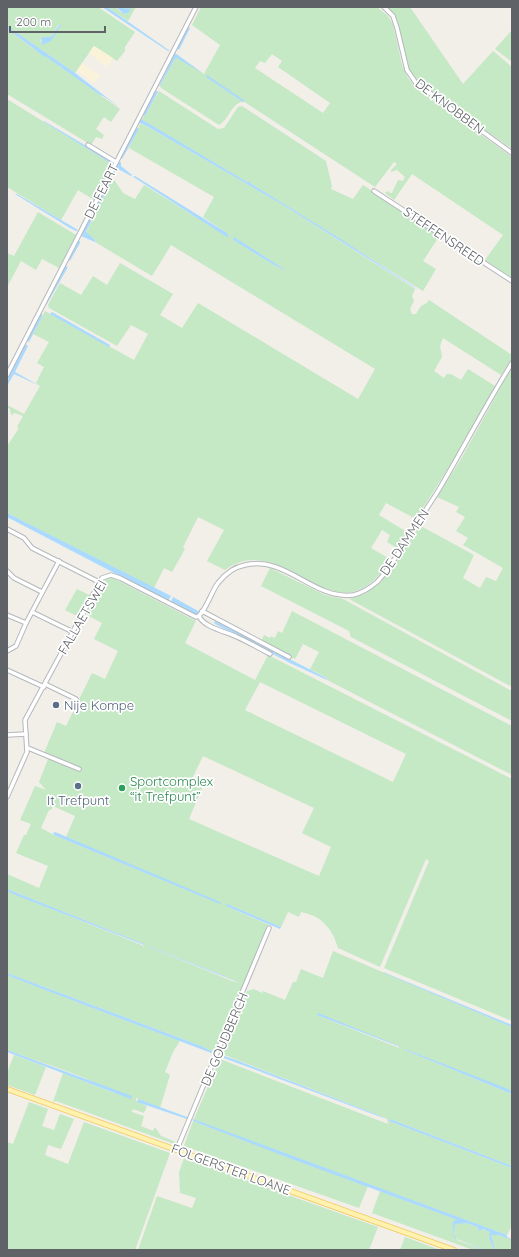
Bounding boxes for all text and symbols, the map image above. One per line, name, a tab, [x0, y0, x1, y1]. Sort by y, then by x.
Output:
scale bar	[10, 8, 105, 34]
text: 200 m	[16, 14, 51, 29]
street label: DE KNOBBEN	[412, 75, 488, 137]
street label: DE FEART	[80, 161, 122, 221]
street label: STEFFENSREED	[400, 203, 488, 269]
street label: DE DAMMEN	[376, 506, 432, 578]
street label: FALLAETSWEI	[54, 577, 110, 657]
place label: Nije Kompe	[64, 697, 134, 713]
marker: Nije Kompe	[51, 700, 61, 710]
place label: Sportcomplex “it Trefpunt”	[130, 773, 213, 804]
marker: It Trefpunt	[73, 781, 83, 791]
marker: Sportcomplex “it Trefpunt”	[117, 783, 127, 793]
place label: It Trefpunt	[47, 792, 109, 808]
street label: DE GOUDBERCH	[197, 990, 251, 1088]
street label: FOLGERSTER LOANE	[169, 1140, 293, 1198]

